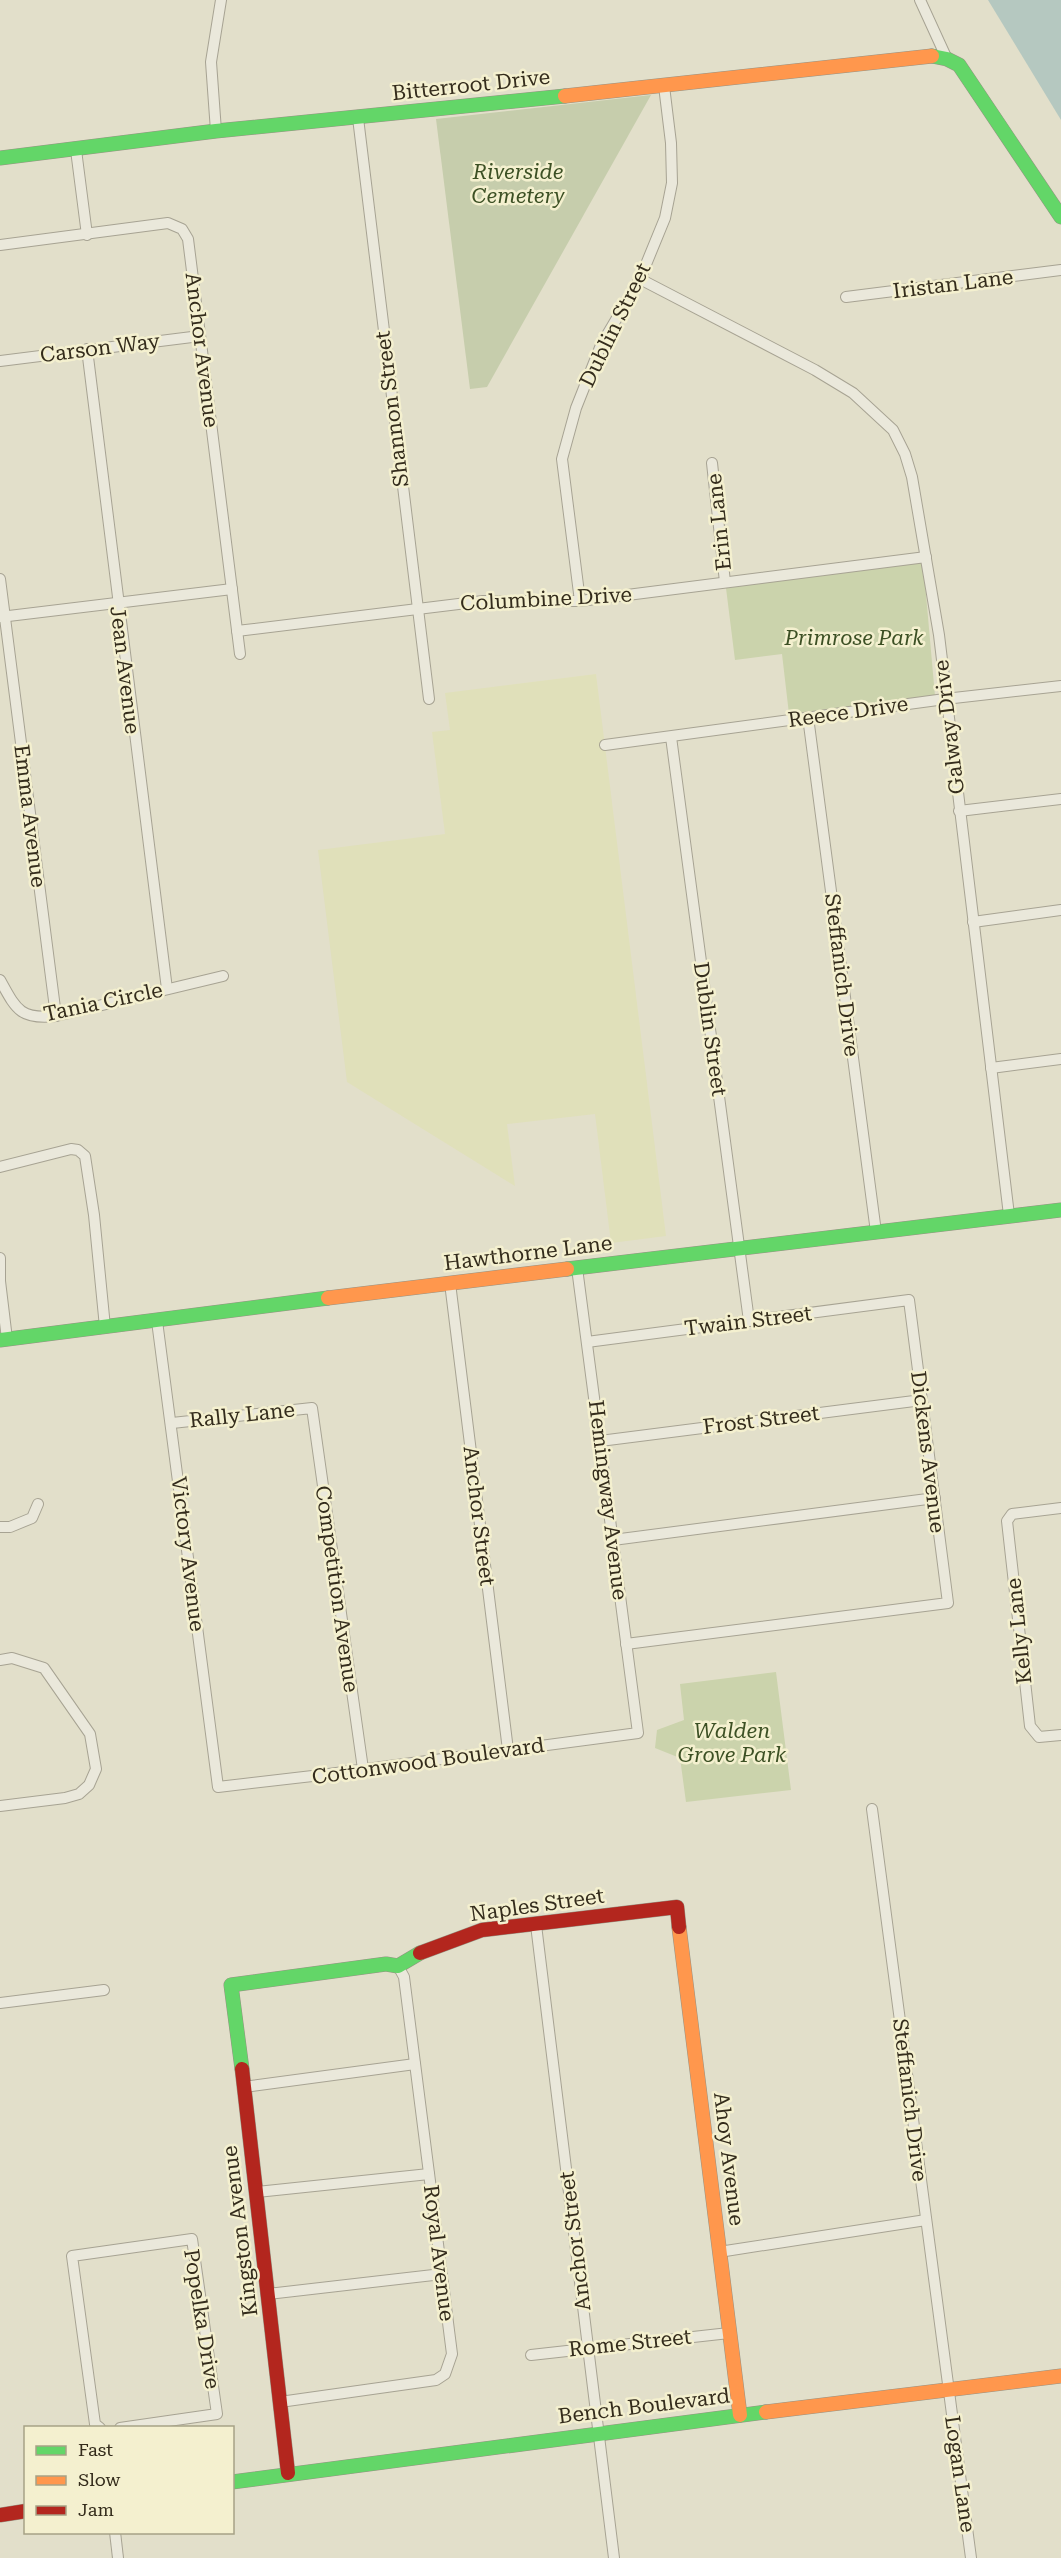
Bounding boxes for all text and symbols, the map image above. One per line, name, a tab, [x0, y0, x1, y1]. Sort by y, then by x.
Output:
street label: Bitterroot Drive	[391, 65, 551, 105]
park label: Riverside Cemetery	[472, 160, 565, 208]
street label: Dublin Street	[575, 259, 655, 391]
street label: Iristan Lane	[892, 265, 1014, 303]
street label: Anchor Avenue	[181, 271, 223, 429]
street label: Carson Way	[39, 329, 162, 367]
street label: Shannon Street	[370, 329, 413, 488]
street label: Erin Lane	[702, 472, 736, 572]
street label: Columbine Drive	[460, 583, 632, 615]
street label: Jean Avenue	[105, 605, 145, 735]
park label: Primrose Park	[783, 626, 924, 650]
street label: Galway Drive	[929, 659, 969, 795]
street label: Reece Drive	[786, 692, 910, 732]
street label: Emma Avenue	[9, 743, 51, 889]
street label: Steffanich Drive	[820, 892, 864, 1058]
street label: Dublin Street	[689, 960, 731, 1098]
street label: Tania Circle	[41, 978, 165, 1026]
street label: Hawthorne Lane	[443, 1231, 613, 1275]
street label: Twain Street	[683, 1301, 813, 1341]
street label: Dickens Avenue	[906, 1370, 950, 1534]
street label: Rally Lane	[188, 1398, 296, 1432]
street label: Hemingway Avenue	[584, 1399, 632, 1601]
street label: Frost Street	[701, 1401, 821, 1439]
street label: Anchor Street	[459, 1445, 499, 1587]
street label: Victory Avenue	[167, 1475, 209, 1633]
street label: Competition Avenue	[311, 1484, 363, 1694]
street label: Kelly Lane	[1001, 1577, 1037, 1685]
park label: Walden Grove Park	[678, 1719, 787, 1767]
street label: Cottonwood Boulevard	[310, 1733, 546, 1789]
street label: Naples Street	[468, 1884, 606, 1926]
street label: Steffanich Drive	[888, 2017, 932, 2183]
street label: Ahoy Avenue	[709, 2091, 749, 2227]
street label: Kingston Avenue	[218, 2144, 262, 2318]
street label: Anchor Street	[555, 2170, 595, 2312]
street label: Royal Avenue	[419, 2183, 459, 2323]
street label: Popelka Drive	[179, 2247, 225, 2391]
street label: Rome Street	[567, 2325, 693, 2361]
street label: Bench Boulevard	[557, 2383, 732, 2428]
street label: Logan Lane	[940, 2414, 980, 2534]
legend	[24, 2426, 234, 2534]
text: Fast	[78, 2439, 113, 2460]
text: Slow	[78, 2469, 120, 2490]
text: Jam	[78, 2499, 114, 2520]

